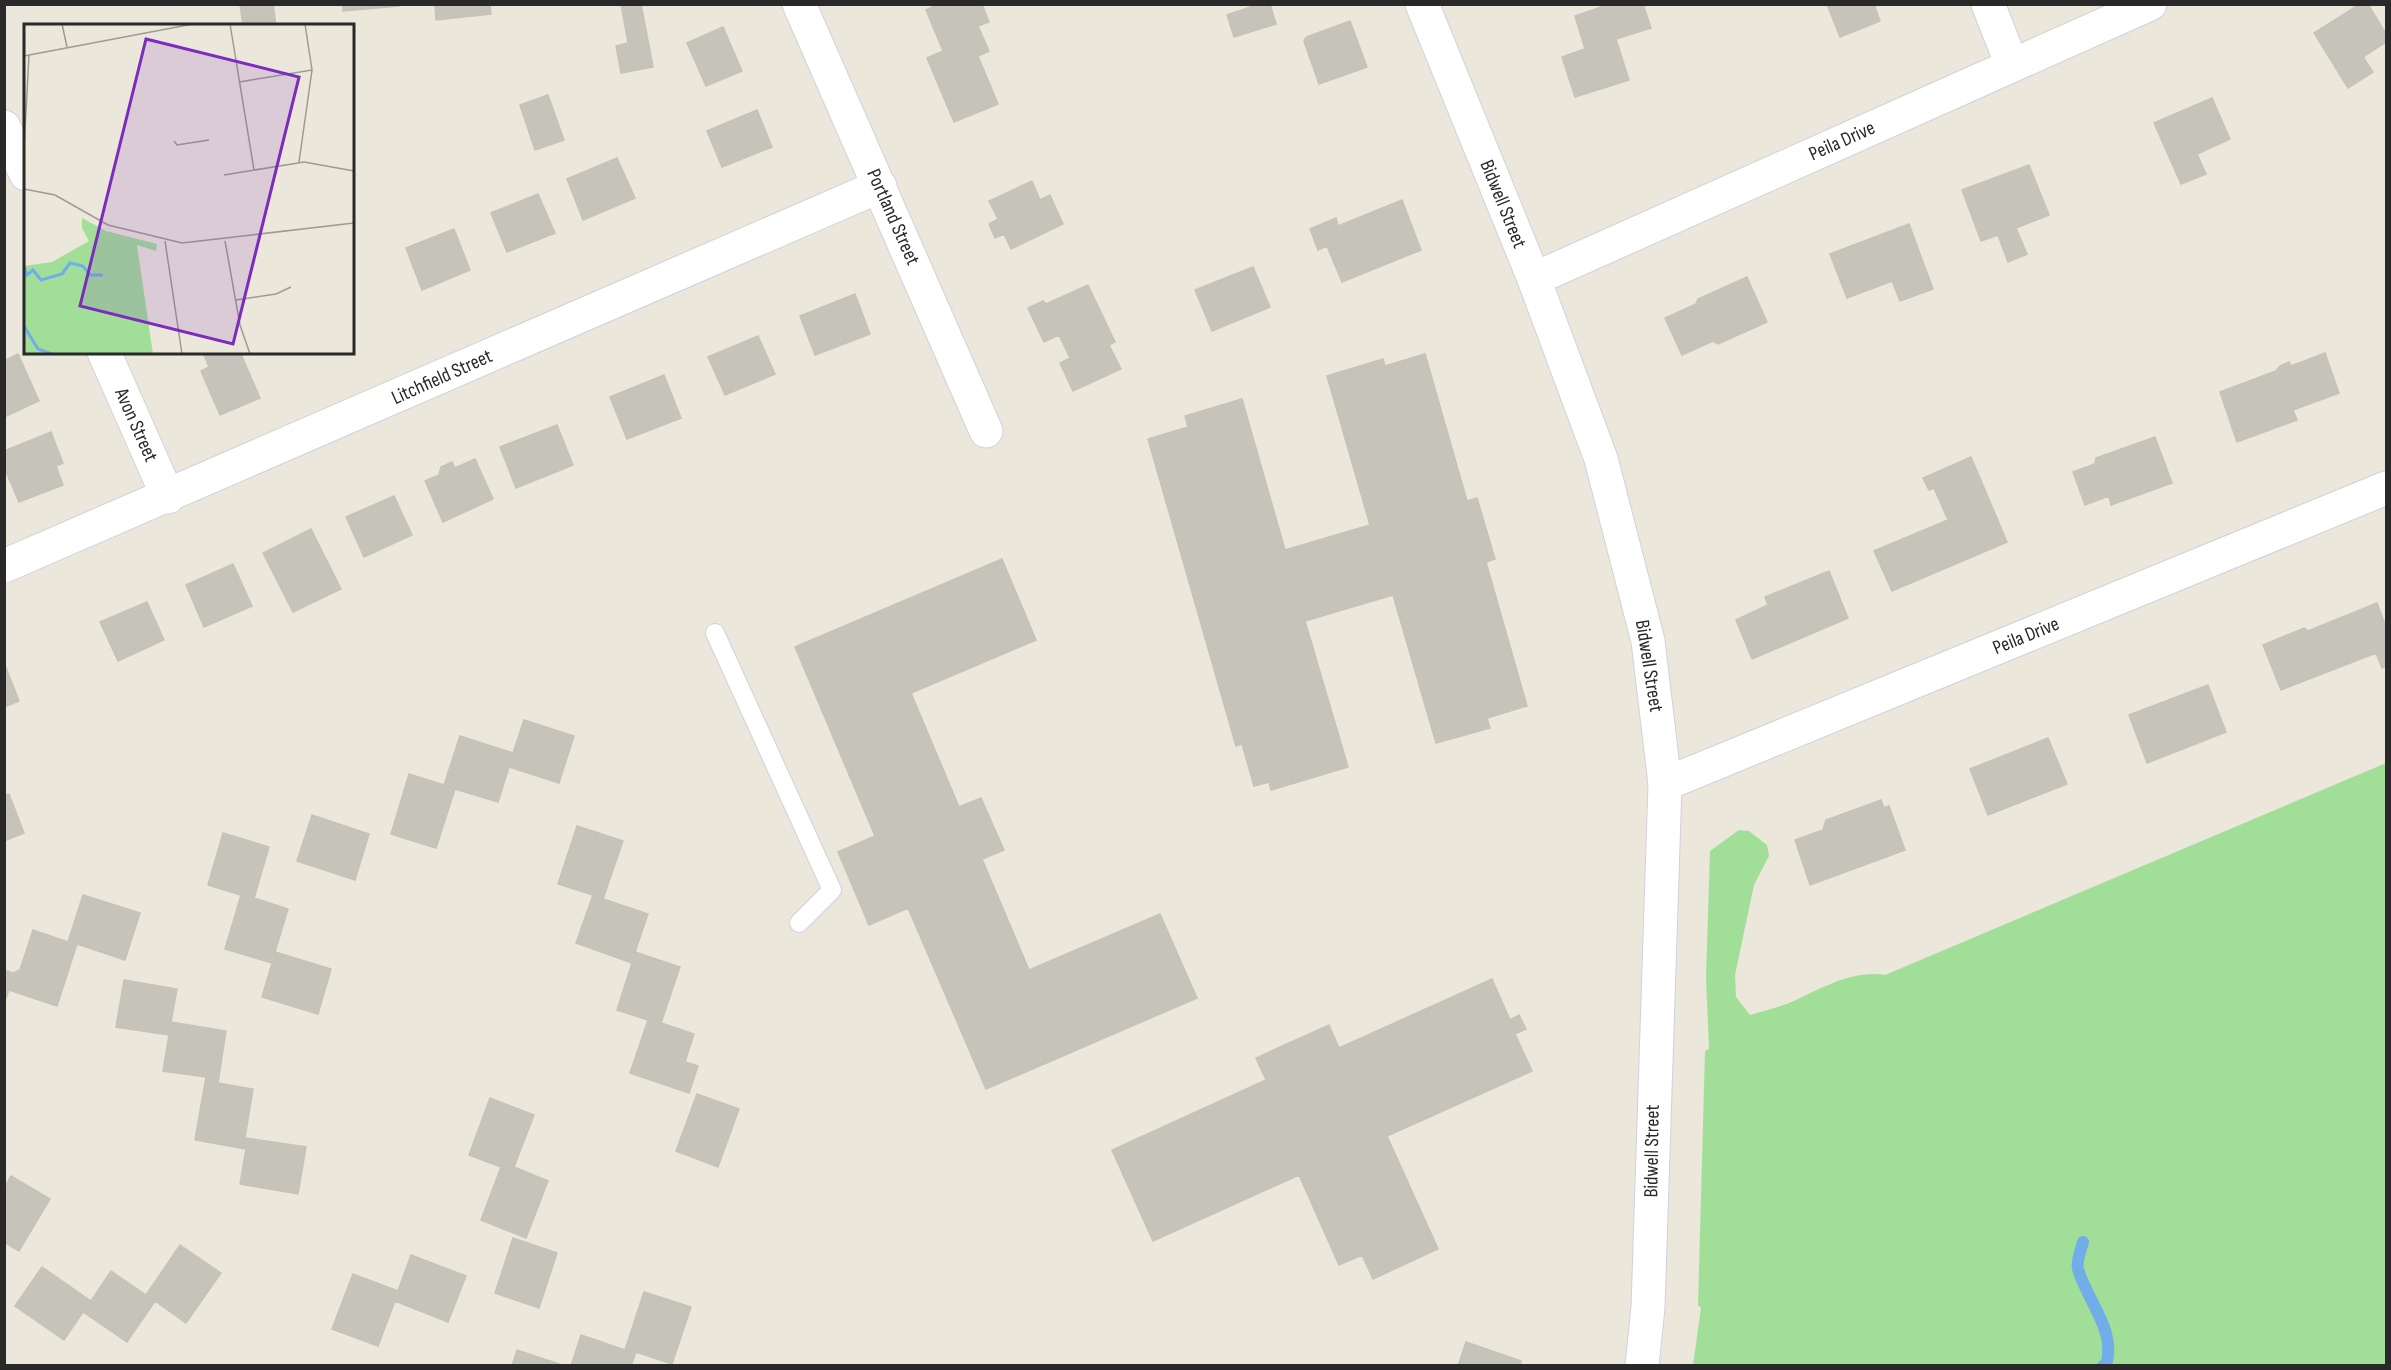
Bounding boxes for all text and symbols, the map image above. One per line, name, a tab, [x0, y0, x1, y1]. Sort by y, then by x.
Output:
inset map	[24, 24, 354, 354]
street label: Peila Drive	[1805, 116, 1879, 166]
street label: Bidwell Street	[1474, 156, 1532, 252]
street label: Portland Street	[861, 165, 925, 269]
street label: Litchfield Street	[388, 344, 496, 410]
street label: Avon Street	[109, 384, 163, 466]
street label: Peila Drive	[1989, 612, 2063, 660]
street label: Bidwell Street	[1630, 618, 1668, 714]
street label: Bidwell Street	[1639, 1104, 1665, 1198]

